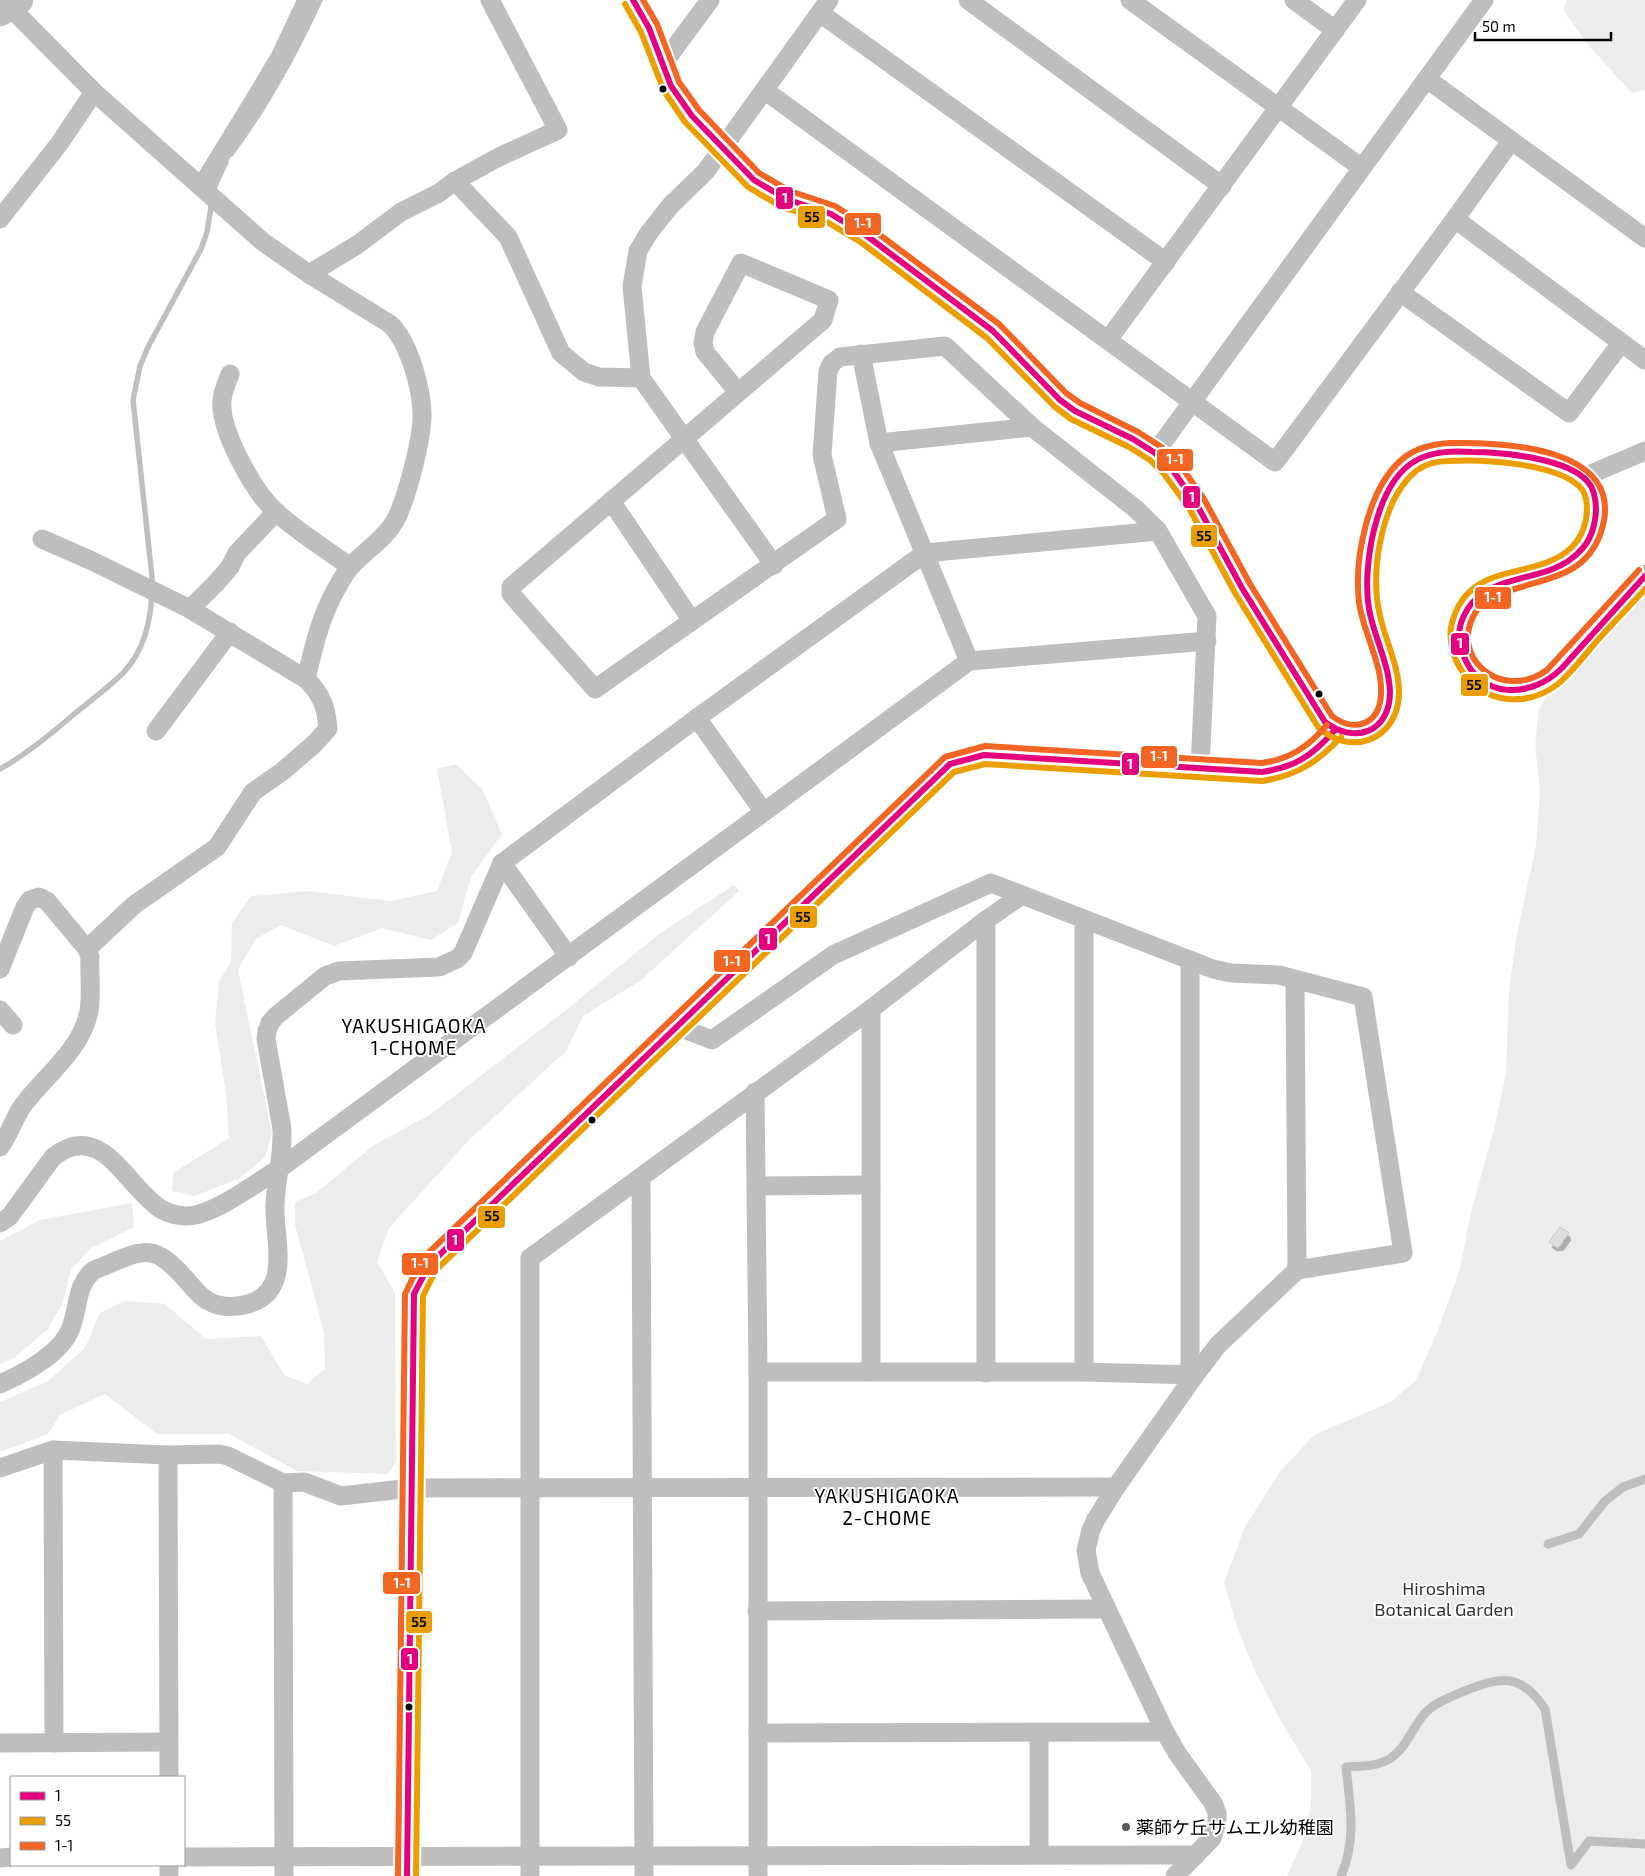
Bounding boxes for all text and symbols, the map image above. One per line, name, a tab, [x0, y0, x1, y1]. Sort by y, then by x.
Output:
scale bar	[1475, 10, 1611, 42]
text: 50 m	[1482, 17, 1516, 35]
unlabelled marker	[658, 84, 668, 94]
line badge: 1	[775, 186, 794, 210]
text: 1	[782, 189, 788, 206]
line badge: 55	[797, 205, 826, 229]
text: 55	[804, 208, 820, 225]
line badge: 1-1	[844, 212, 882, 236]
text: 1-1	[854, 214, 872, 231]
line badge: 1-1	[1156, 448, 1194, 472]
text: 1-1	[1166, 450, 1184, 467]
line badge: 1	[1182, 485, 1201, 509]
text: 1	[1189, 488, 1195, 505]
line badge: 55	[1190, 524, 1218, 548]
text: 55	[1196, 527, 1212, 544]
line badge: 1-1	[1474, 586, 1512, 610]
text: 1-1	[1484, 588, 1502, 605]
line badge: 1	[1450, 632, 1470, 656]
text: 1	[1457, 634, 1463, 651]
line badge: 55	[1460, 673, 1489, 697]
text: 55	[1466, 676, 1482, 693]
unlabelled marker	[1314, 689, 1324, 699]
line badge: 1-1	[1140, 745, 1178, 769]
text: 1-1	[1150, 747, 1168, 764]
line badge: 1	[1121, 752, 1140, 776]
text: 1	[1127, 755, 1133, 772]
line badge: 55	[789, 905, 818, 929]
text: 55	[795, 908, 811, 925]
line badge: 1	[758, 927, 778, 951]
text: 1	[765, 930, 771, 947]
line badge: 1-1	[713, 949, 751, 973]
text: 1-1	[723, 952, 741, 969]
district label: YAKUSHIGAOKA 1-CHOME	[341, 1014, 487, 1059]
unlabelled marker	[587, 1115, 597, 1125]
line badge: 55	[477, 1205, 506, 1229]
text: 55	[484, 1207, 500, 1224]
line badge: 1	[446, 1228, 465, 1252]
text: 1	[452, 1231, 458, 1248]
line badge: 1-1	[401, 1252, 439, 1276]
text: 1-1	[411, 1254, 429, 1271]
district label: YAKUSHIGAOKA 2-CHOME	[814, 1484, 960, 1529]
line badge: 1-1	[382, 1571, 421, 1595]
text: 1-1	[393, 1574, 411, 1591]
park label: Hiroshima Botanical Garden	[1374, 1577, 1514, 1620]
line badge: 55	[405, 1610, 433, 1634]
text: 55	[411, 1613, 427, 1630]
line badge: 1	[400, 1647, 419, 1671]
text: 1	[407, 1650, 413, 1667]
unlabelled marker	[404, 1702, 414, 1712]
legend	[10, 1776, 185, 1866]
text: 1	[55, 1786, 61, 1804]
text: 55	[55, 1811, 71, 1829]
place label: 薬師ケ丘サムエル幼稚園	[1136, 1816, 1334, 1838]
marker: 薬師ケ丘サムエル幼稚園	[1120, 1821, 1132, 1833]
text: 1-1	[55, 1836, 73, 1854]

